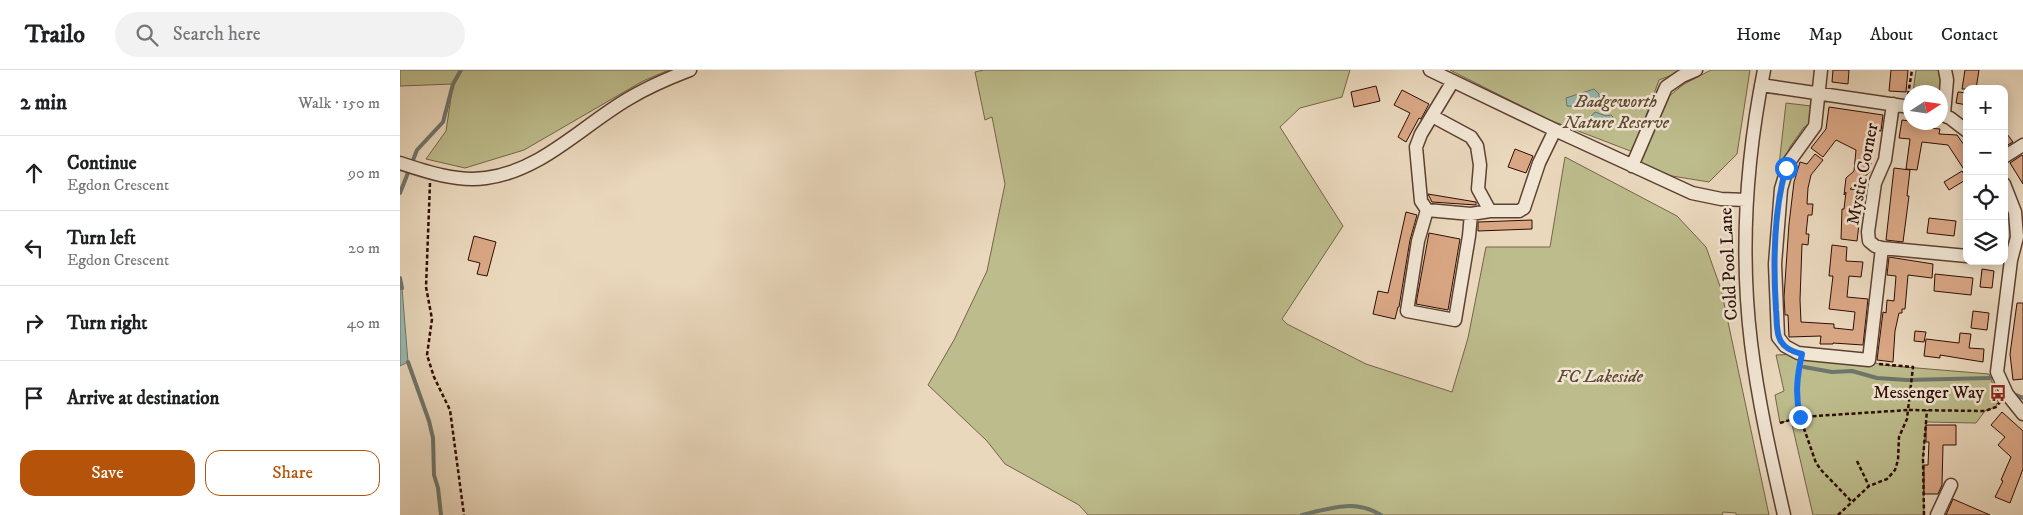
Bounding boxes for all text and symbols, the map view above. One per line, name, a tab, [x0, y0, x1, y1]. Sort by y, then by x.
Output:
search box	[115, 12, 465, 57]
text: Trailo	[25, 20, 85, 50]
icon: search	[133, 21, 161, 49]
text: Search here	[173, 23, 261, 46]
text: Home	[1736, 24, 1781, 46]
text: Map	[1809, 24, 1842, 46]
text: About	[1870, 24, 1913, 46]
text: Contact	[1941, 24, 1998, 46]
north arrow	[1903, 85, 1948, 130]
map controls	[1963, 85, 2008, 265]
button: +	[1963, 85, 2008, 130]
text: 2 min	[20, 90, 67, 116]
park label: Badgeworth Nature Reserve	[1562, 91, 1670, 134]
text: Walk · 150 m	[298, 93, 380, 113]
street label: Mystic Corner	[1842, 121, 1884, 227]
button: −	[1963, 130, 2008, 175]
text: Continue	[67, 152, 137, 175]
route start	[1775, 157, 1798, 180]
icon: ahead	[20, 159, 48, 187]
text: 90 m	[348, 163, 380, 183]
text: Egdon Crescent	[67, 175, 169, 195]
button: locate	[1963, 175, 2008, 220]
street label: Cold Pool Lane	[1715, 207, 1743, 321]
button: layers	[1963, 220, 2008, 265]
text: Turn left	[67, 227, 136, 250]
icon: left	[20, 234, 48, 262]
text: 20 m	[348, 238, 380, 258]
text: Egdon Crescent	[67, 250, 169, 270]
icon: right	[20, 309, 48, 337]
text: Turn right	[67, 312, 147, 335]
text: 40 m	[347, 313, 380, 333]
park label: FC Lakeside	[1557, 366, 1644, 388]
place label: Messenger Way	[1873, 382, 1984, 404]
bus stop icon: Messenger Way	[1988, 383, 2008, 403]
icon: arrive	[20, 384, 48, 412]
text: Arrive at destination	[67, 387, 219, 410]
route end	[1789, 406, 1812, 429]
button: Save	[20, 450, 195, 496]
button: Share	[205, 450, 380, 496]

